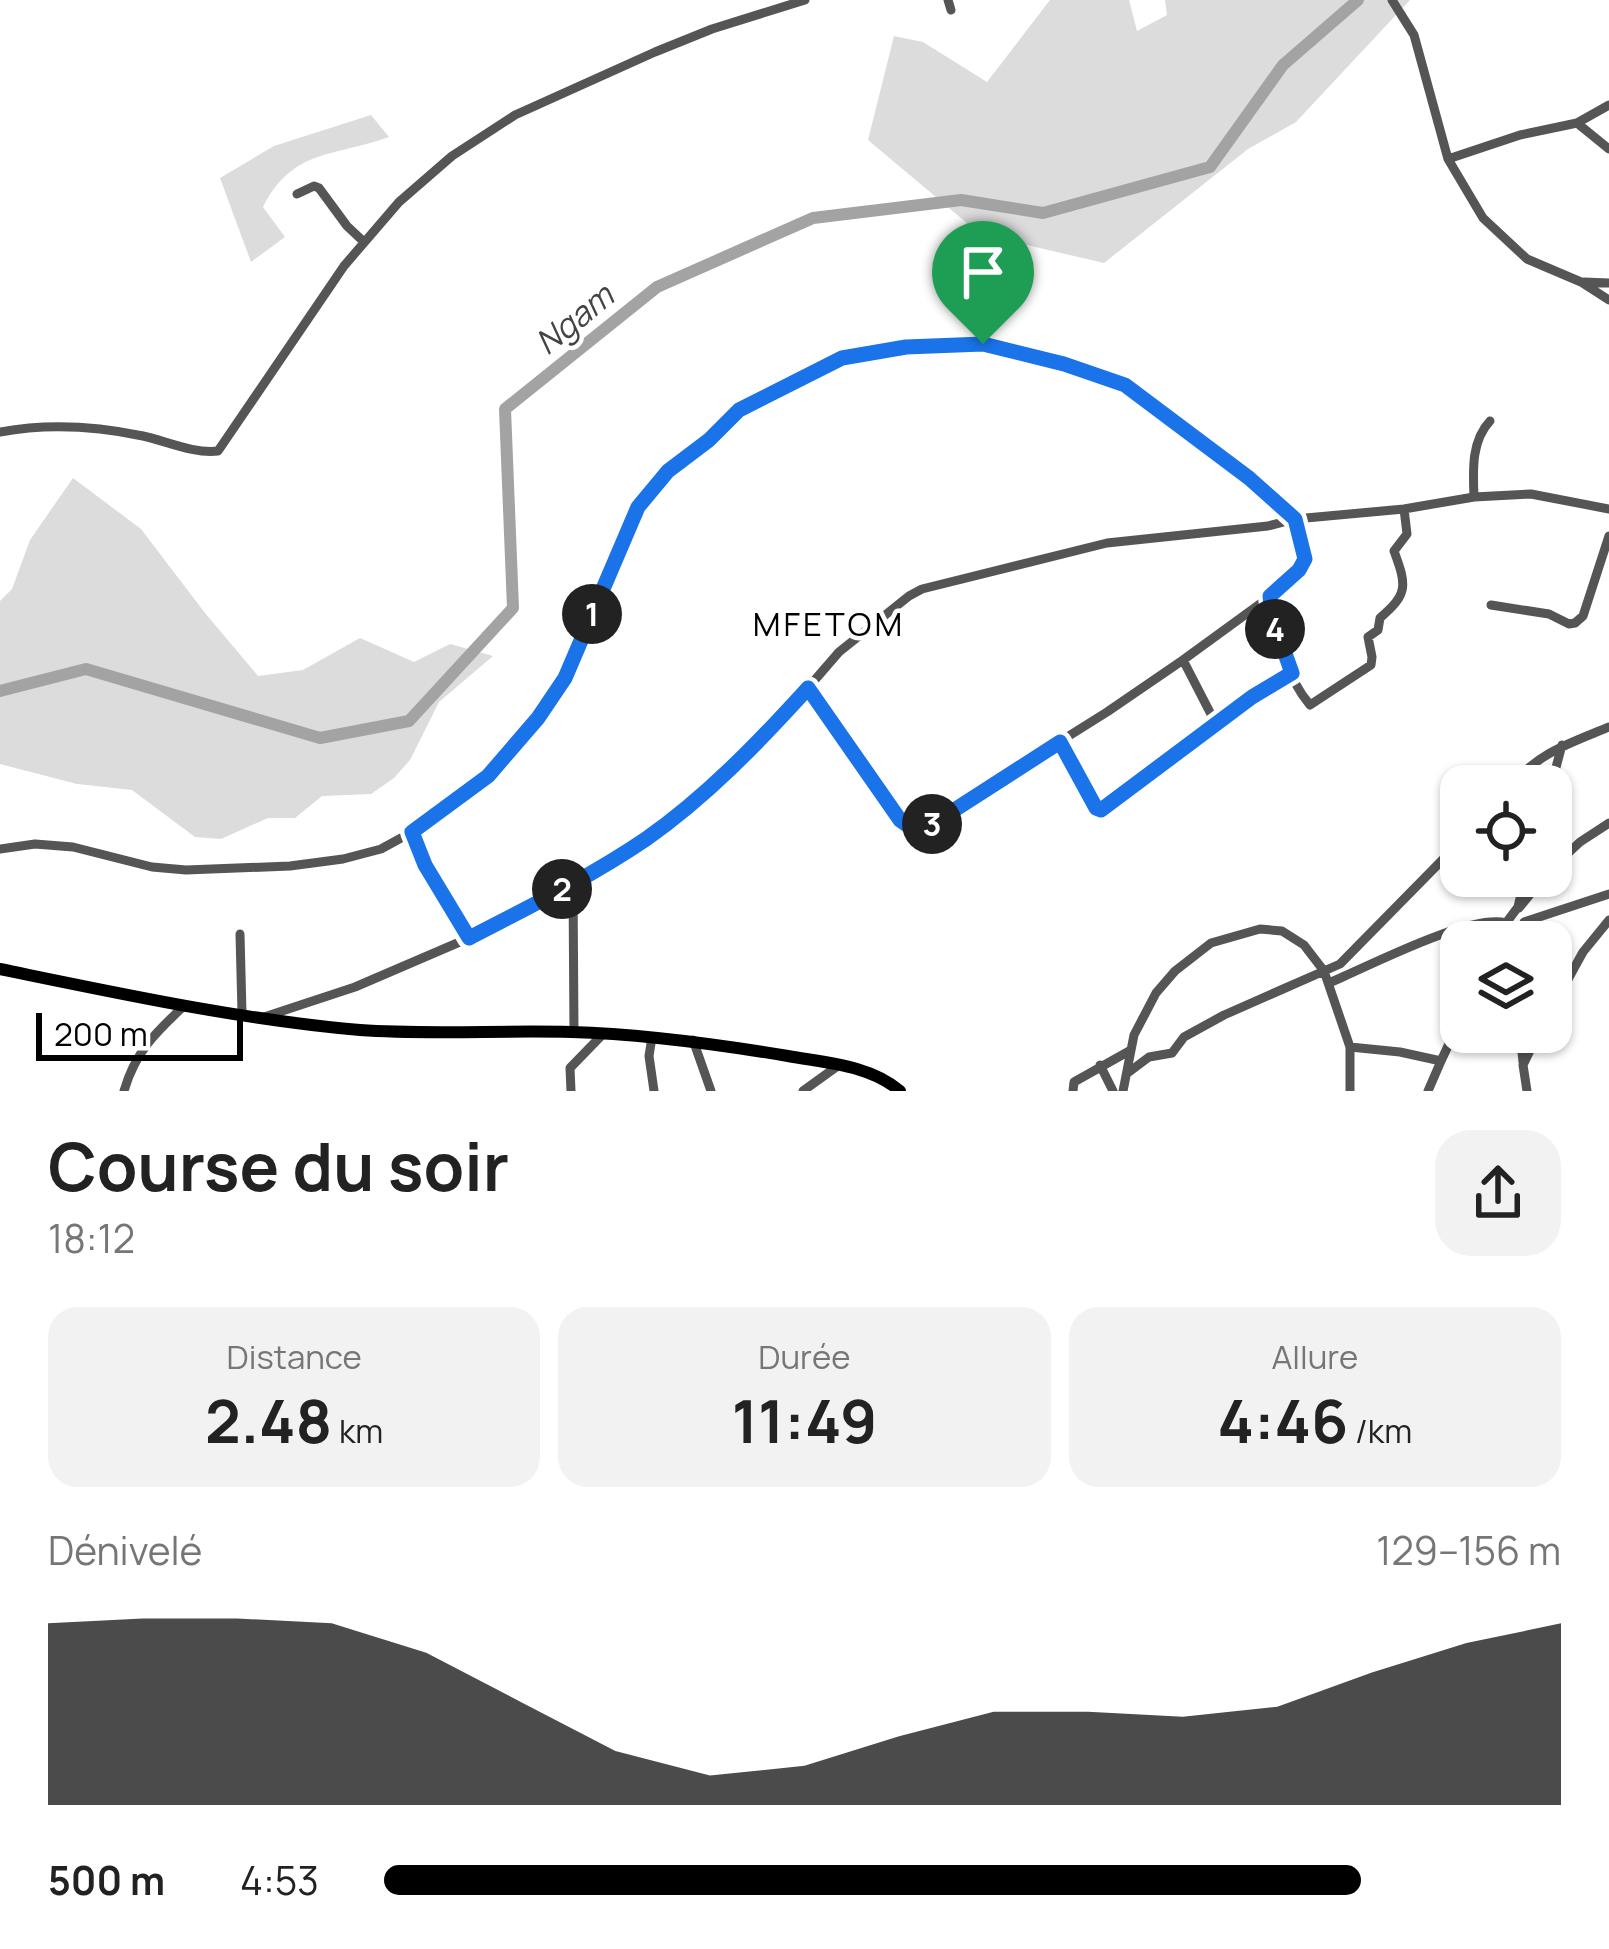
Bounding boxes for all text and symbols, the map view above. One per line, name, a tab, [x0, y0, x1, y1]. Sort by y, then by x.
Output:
pin	[932, 221, 1034, 344]
icon: arrive	[950, 239, 1016, 305]
water label: Ngam	[525, 272, 624, 364]
pin: 1	[562, 584, 622, 644]
text: 1	[585, 591, 599, 636]
pin: 4	[1245, 599, 1305, 659]
district label: MFETOM	[753, 601, 905, 646]
text: 4	[1265, 606, 1285, 651]
map controls	[1440, 765, 1572, 1053]
button: locate	[1440, 765, 1572, 897]
pin: 3	[902, 794, 962, 854]
text: 3	[922, 801, 942, 846]
pin: 2	[532, 859, 592, 919]
text: 2	[552, 866, 572, 911]
button: layers	[1440, 921, 1572, 1053]
scale bar	[36, 1007, 243, 1060]
text: 200 m	[54, 1011, 148, 1056]
text: Course du soir	[48, 1121, 509, 1211]
button: share	[1435, 1130, 1561, 1256]
text: 18:12	[48, 1211, 135, 1265]
text: Distance	[227, 1334, 362, 1379]
text: Durée	[758, 1334, 851, 1379]
text: Allure	[1271, 1334, 1358, 1379]
text: 2.48	[205, 1379, 332, 1461]
text: 11:49	[732, 1379, 877, 1461]
text: 4:46	[1218, 1379, 1348, 1461]
text: km	[332, 1408, 383, 1453]
text: /km	[1348, 1408, 1412, 1453]
text: Dénivelé	[48, 1523, 202, 1577]
text: 129–156 m	[1376, 1523, 1561, 1577]
text: 500 m	[48, 1853, 165, 1907]
text: 4:53	[240, 1853, 319, 1907]

